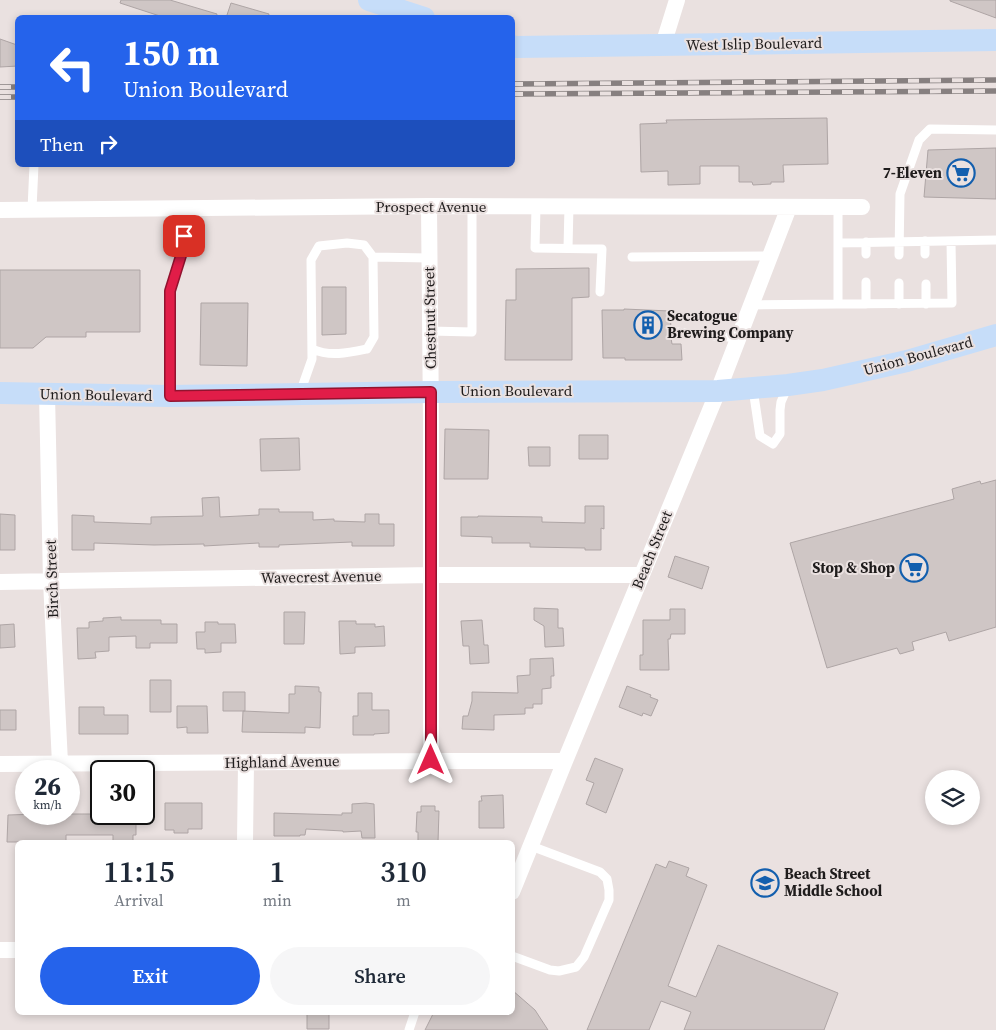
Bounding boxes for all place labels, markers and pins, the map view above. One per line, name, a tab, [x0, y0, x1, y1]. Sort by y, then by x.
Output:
supermarket icon: 7-Eleven	[946, 158, 976, 188]
place label: 7-Eleven	[883, 162, 942, 183]
pin	[163, 215, 205, 257]
place label: Secatogue Brewing Company	[667, 305, 793, 343]
building icon: Secatogue Brewing Company	[633, 310, 663, 340]
supermarket icon: Stop & Shop	[899, 553, 929, 583]
place label: Stop & Shop	[812, 557, 895, 578]
place label: Beach Street Middle School	[784, 863, 883, 901]
school or university icon: Beach Street Middle School	[750, 868, 780, 898]

